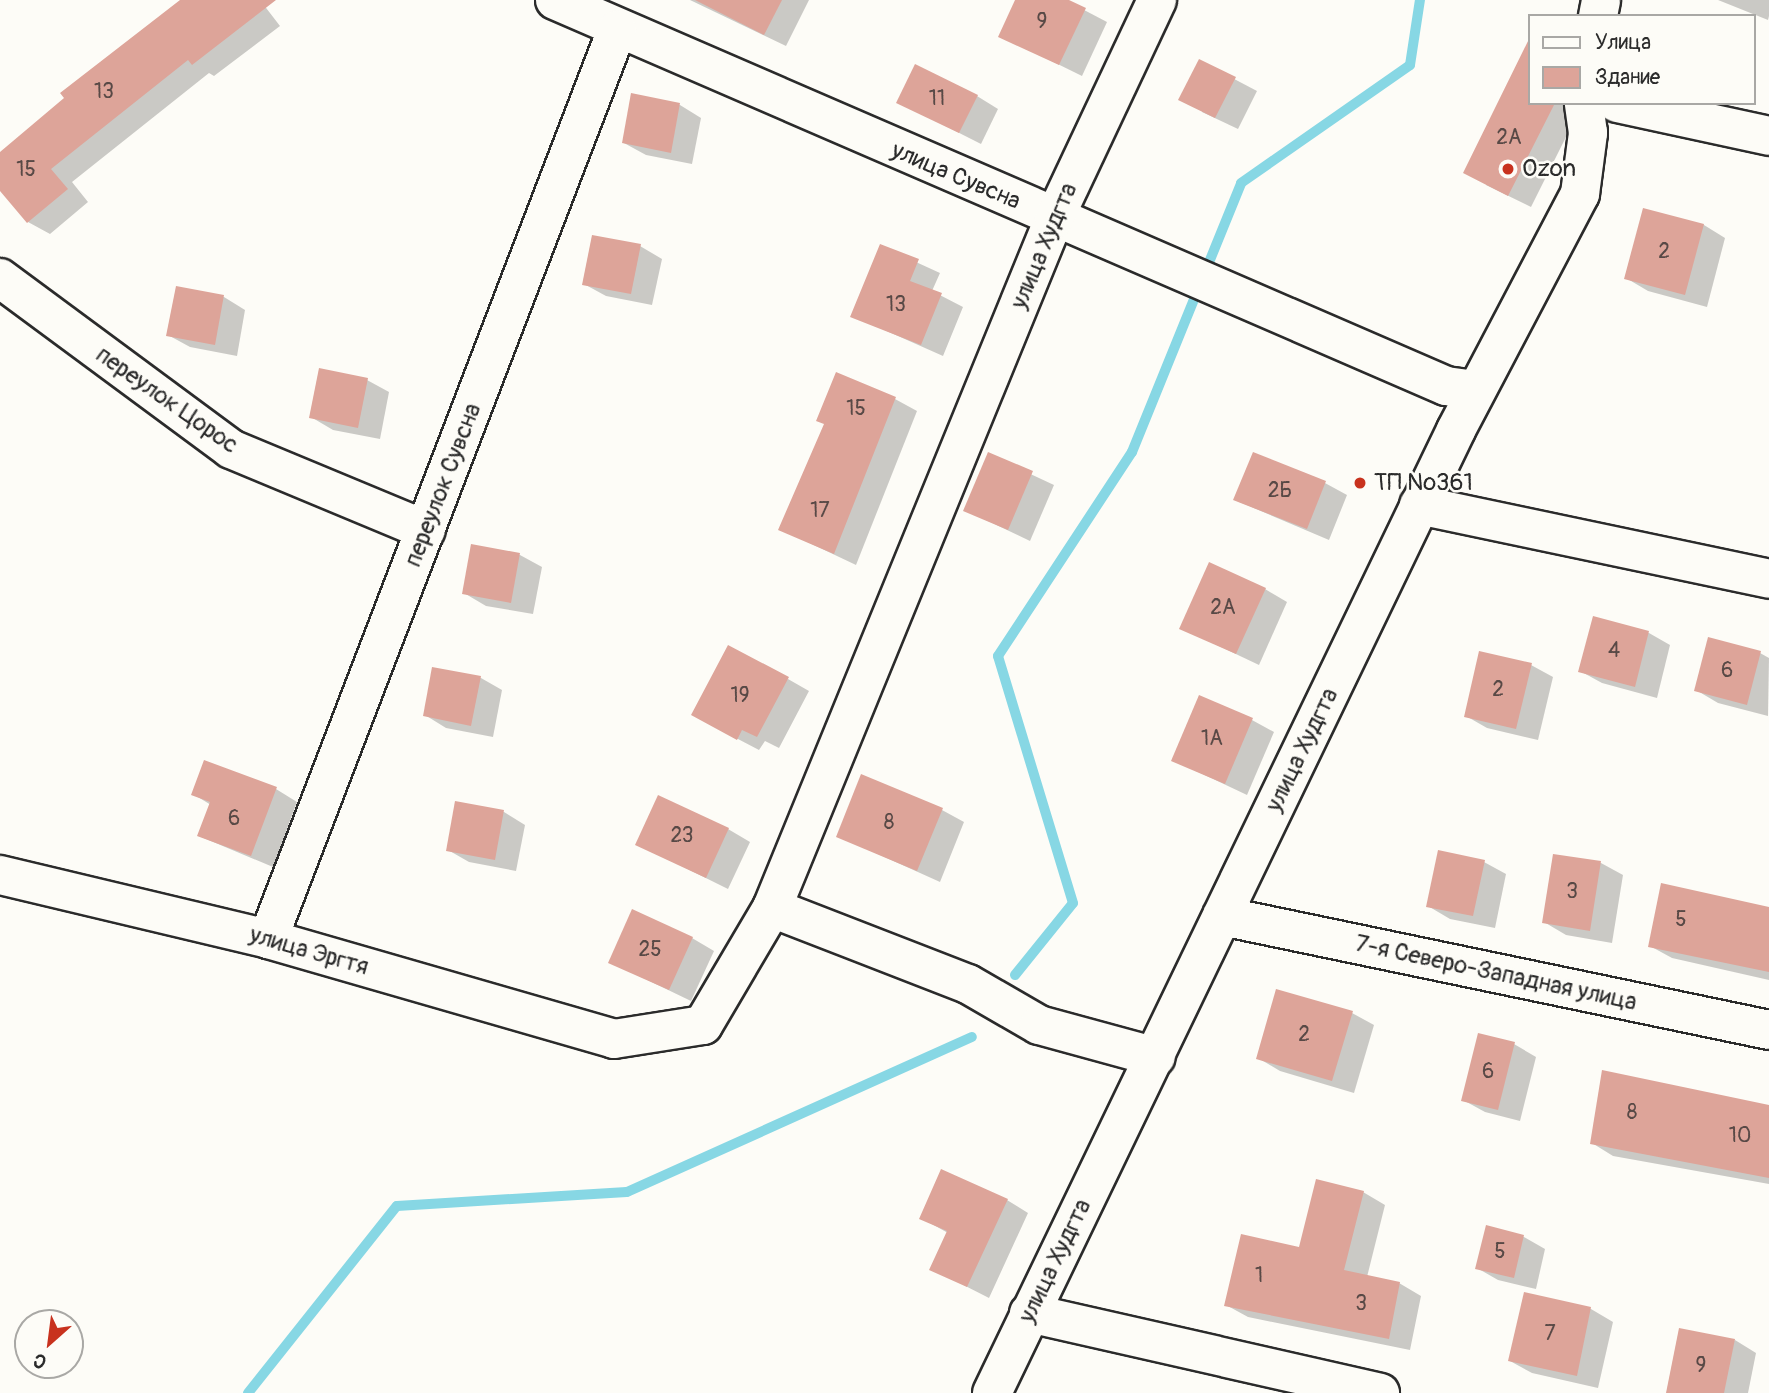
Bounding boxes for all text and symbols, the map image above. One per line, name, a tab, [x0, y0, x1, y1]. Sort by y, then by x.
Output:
house number: 9	[1037, 9, 1047, 35]
legend	[1528, 14, 1755, 105]
text: Улица	[1595, 29, 1651, 56]
text: Здание	[1595, 64, 1660, 91]
house number: 13	[94, 79, 114, 105]
house number: 11	[929, 86, 945, 112]
house number: 2А	[1496, 125, 1522, 151]
street label: улица Сувсна	[887, 136, 1025, 216]
place label: Ozon	[1522, 155, 1576, 183]
house number: 15	[16, 157, 36, 183]
marker: Ozon	[1500, 161, 1516, 177]
street label: улица Худгта	[1005, 179, 1083, 313]
house number: 2	[1658, 239, 1670, 265]
house number: 13	[886, 292, 906, 318]
street label: переулок Цорос	[90, 340, 244, 460]
house number: 15	[846, 396, 866, 422]
street label: переулок Сувсна	[399, 399, 487, 571]
place label: ТП №361	[1374, 469, 1473, 497]
marker: ТП №361	[1352, 475, 1368, 491]
house number: 2Б	[1268, 478, 1292, 504]
house number: 17	[810, 498, 830, 524]
house number: 2А	[1210, 595, 1236, 621]
house number: 4	[1608, 638, 1620, 664]
house number: 6	[1721, 658, 1733, 684]
house number: 2	[1492, 677, 1504, 703]
house number: 19	[730, 683, 750, 709]
street label: улица Худгта	[1260, 684, 1344, 816]
house number: 1А	[1201, 726, 1223, 752]
house number: 6	[228, 806, 240, 832]
house number: 8	[884, 810, 894, 836]
house number: 23	[671, 823, 693, 849]
house number: 3	[1566, 879, 1578, 905]
house number: 5	[1675, 907, 1687, 933]
street label: улица Эргтя	[246, 920, 372, 982]
street label: 7-я Северо-Западная улица	[1353, 929, 1639, 1017]
house number: 25	[638, 937, 662, 963]
house number: 2	[1298, 1022, 1310, 1048]
house number: 6	[1482, 1059, 1494, 1085]
house number: 8	[1627, 1100, 1637, 1126]
house number: 10	[1729, 1123, 1751, 1149]
street label: улица Худгта	[1013, 1195, 1097, 1327]
house number: 5	[1494, 1239, 1506, 1265]
house number: 1	[1255, 1263, 1263, 1289]
house number: 3	[1355, 1291, 1367, 1317]
north arrow	[14, 1309, 84, 1379]
house number: 7	[1544, 1321, 1556, 1347]
text: С	[29, 1347, 51, 1374]
house number: 9	[1696, 1353, 1706, 1379]

